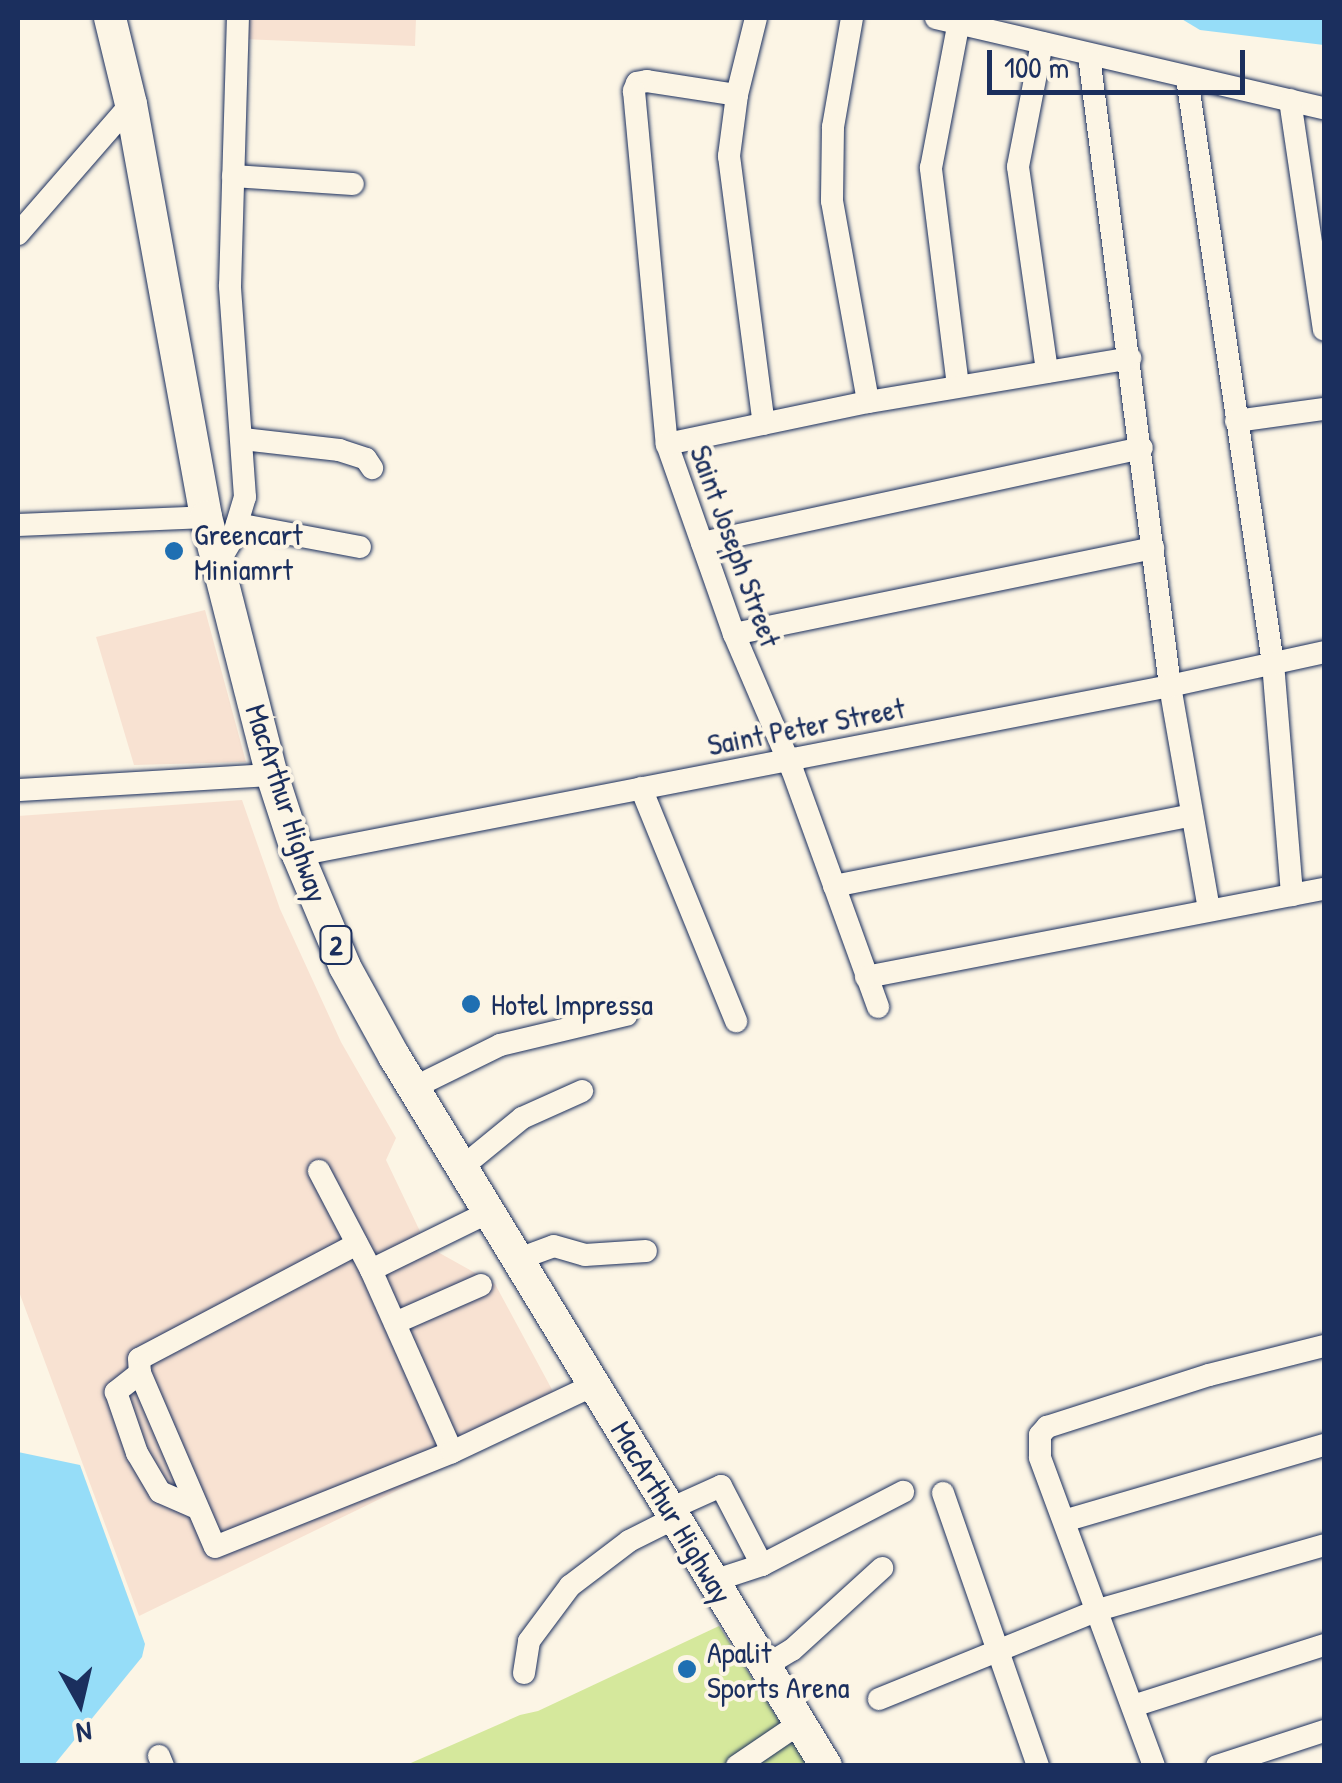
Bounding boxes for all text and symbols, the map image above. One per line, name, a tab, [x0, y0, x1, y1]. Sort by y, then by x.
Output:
scale bar	[992, 30, 1250, 92]
text: 100 m	[1004, 47, 1069, 87]
street label: Saint Joseph Street	[683, 440, 789, 652]
place label: Greencart Miniamrt	[194, 516, 303, 586]
marker: Greencart Miniamrt	[163, 540, 185, 562]
street label: Saint Peter Street	[704, 689, 908, 763]
street label: MacArthur Highway	[238, 700, 336, 906]
road number: 2	[318, 922, 354, 968]
place label: Hotel Impressa	[491, 986, 653, 1022]
marker: Hotel Impressa	[460, 993, 482, 1015]
street label: MacArthur Highway	[604, 1415, 740, 1609]
place label: Apalit Sports Arena	[707, 1634, 849, 1704]
north arrow	[30, 1653, 130, 1753]
marker: Apalit Sports Arena	[676, 1658, 698, 1680]
text: N	[74, 1713, 94, 1753]

